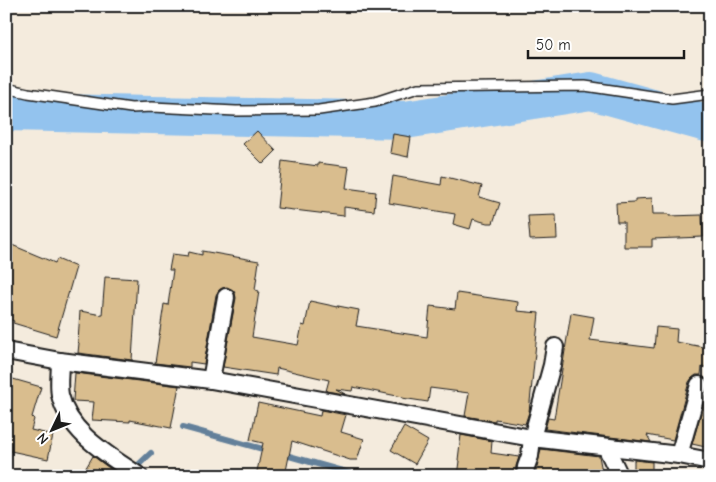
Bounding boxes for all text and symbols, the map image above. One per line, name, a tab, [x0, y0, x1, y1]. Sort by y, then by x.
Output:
scale bar	[528, 28, 685, 60]
text: 50 m	[536, 36, 571, 54]
north arrow	[28, 404, 78, 454]
text: N	[34, 429, 52, 448]

